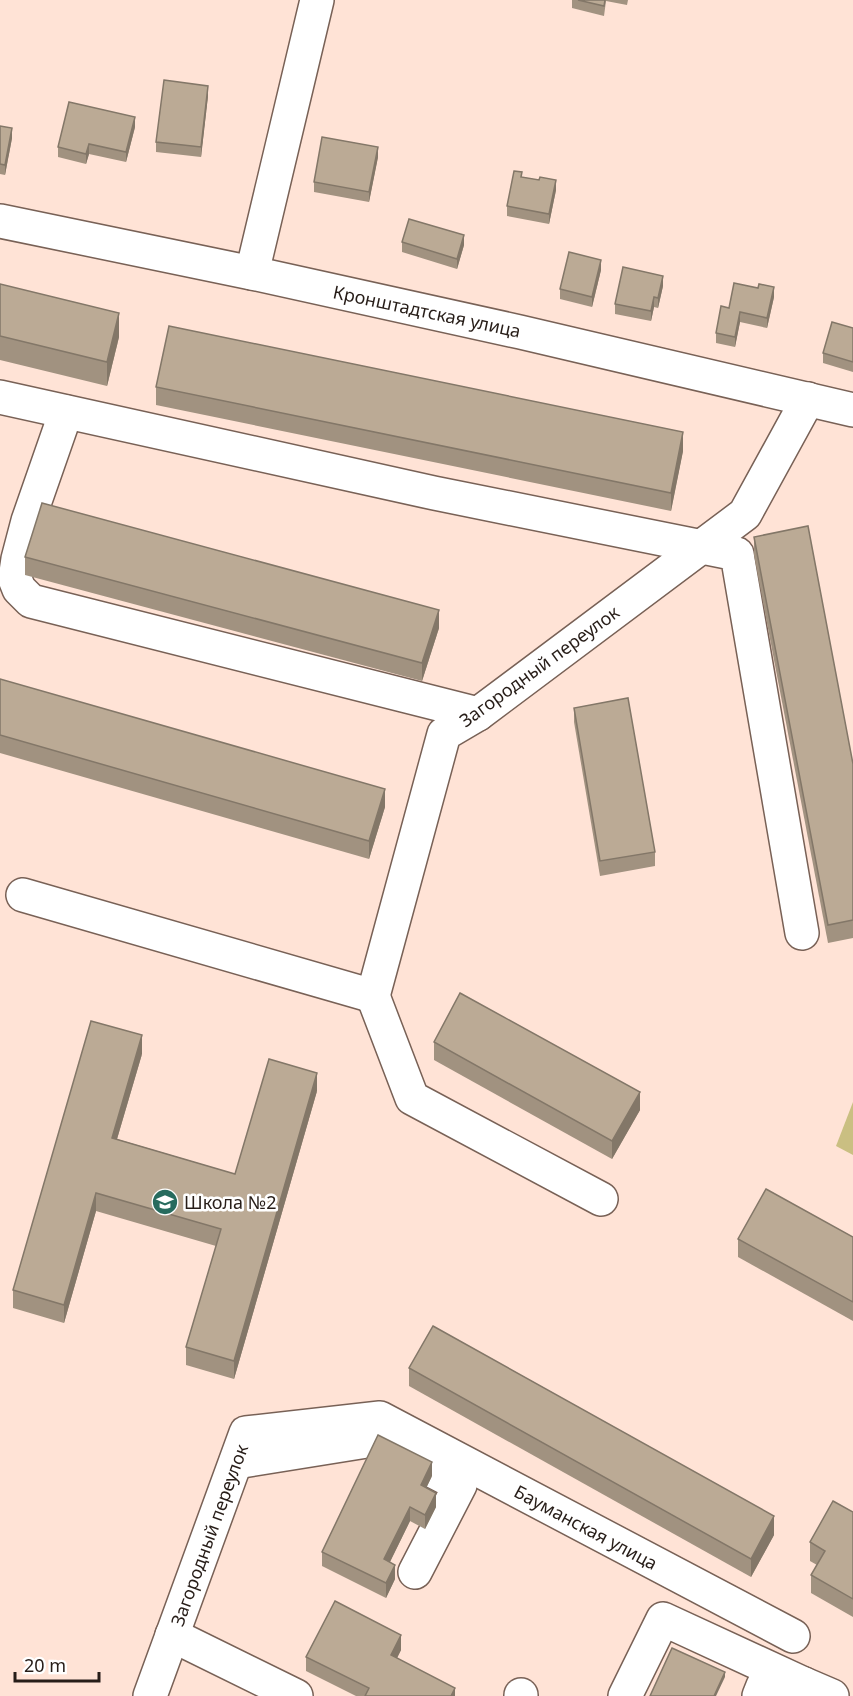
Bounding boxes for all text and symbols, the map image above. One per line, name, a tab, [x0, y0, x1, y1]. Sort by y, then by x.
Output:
street label: Кронштадтская улица	[331, 279, 523, 343]
street label: Загородный переулок	[454, 600, 624, 732]
school or university icon: Школа №2	[150, 1187, 180, 1217]
place label: Школа №2	[184, 1190, 276, 1214]
street label: Загородный переулок	[165, 1440, 253, 1629]
street label: Бауманская улица	[510, 1479, 662, 1575]
scale bar	[15, 1645, 99, 1683]
text: 20 m	[24, 1653, 66, 1677]

